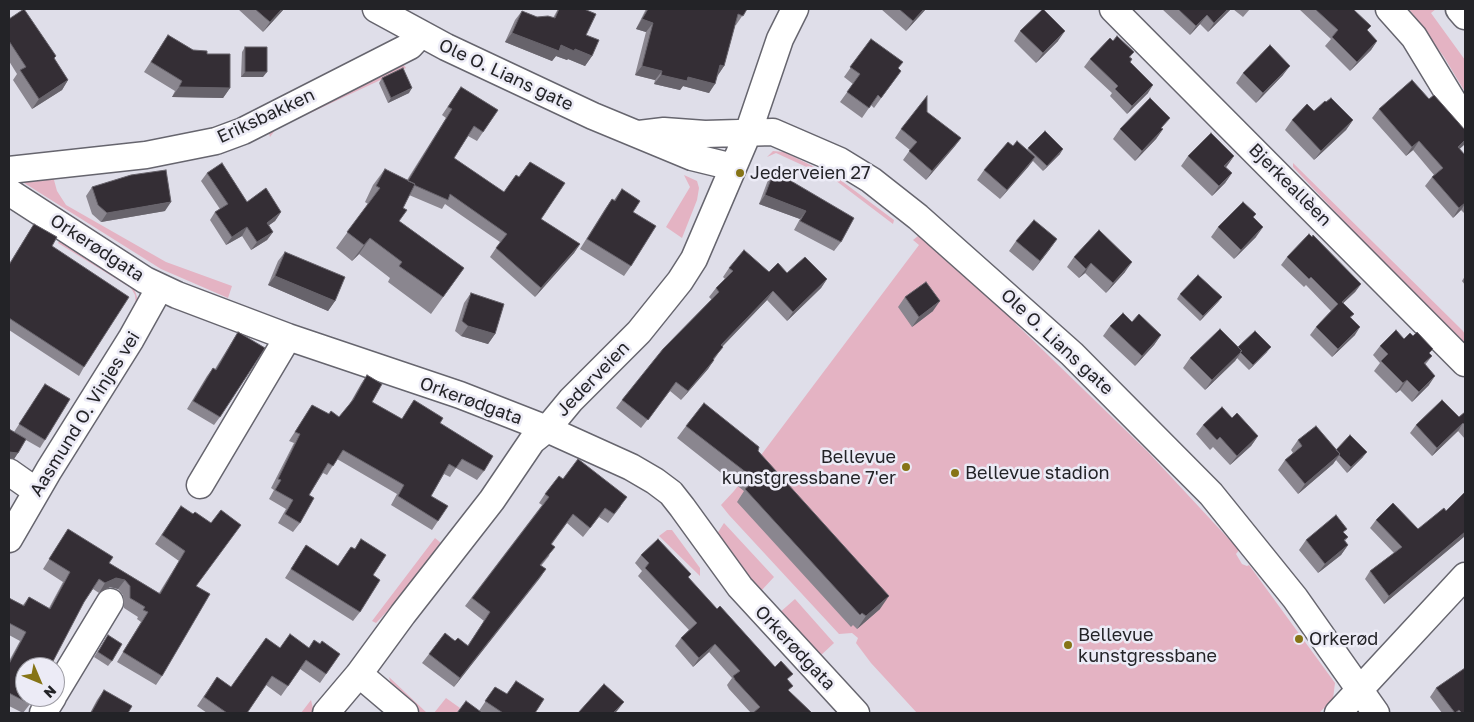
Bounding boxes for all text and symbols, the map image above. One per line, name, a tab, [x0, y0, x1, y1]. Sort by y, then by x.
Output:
street label: Ole O. Lians gate	[435, 34, 577, 116]
street label: Eriksbakken	[214, 84, 318, 148]
street label: Bjerkeallèen	[1244, 139, 1336, 231]
place label: Jederveien 27	[750, 162, 870, 184]
marker: Jederveien 27	[734, 167, 746, 179]
street label: Orkerødgata	[46, 210, 148, 286]
street label: Ole O. Lians gate	[996, 284, 1118, 400]
street label: Aasmund O. Vinjes vei	[25, 328, 145, 500]
street label: Jederveien	[552, 337, 634, 421]
street label: Orkerødgata	[417, 372, 525, 430]
place label: Bellevue kunstgressbane 7'er	[722, 446, 896, 488]
marker: Bellevue kunstgressbane 7'er	[900, 461, 912, 473]
place label: Bellevue stadion	[965, 462, 1110, 484]
marker: Bellevue stadion	[949, 467, 961, 479]
street label: Orkerødgata	[750, 601, 840, 695]
place label: Bellevue kunstgressbane	[1078, 624, 1217, 666]
place label: Orkerød	[1309, 628, 1378, 650]
marker: Orkerød	[1293, 633, 1305, 645]
marker: Bellevue kunstgressbane	[1062, 639, 1074, 651]
north arrow	[15, 657, 65, 707]
text: N	[40, 682, 60, 702]

